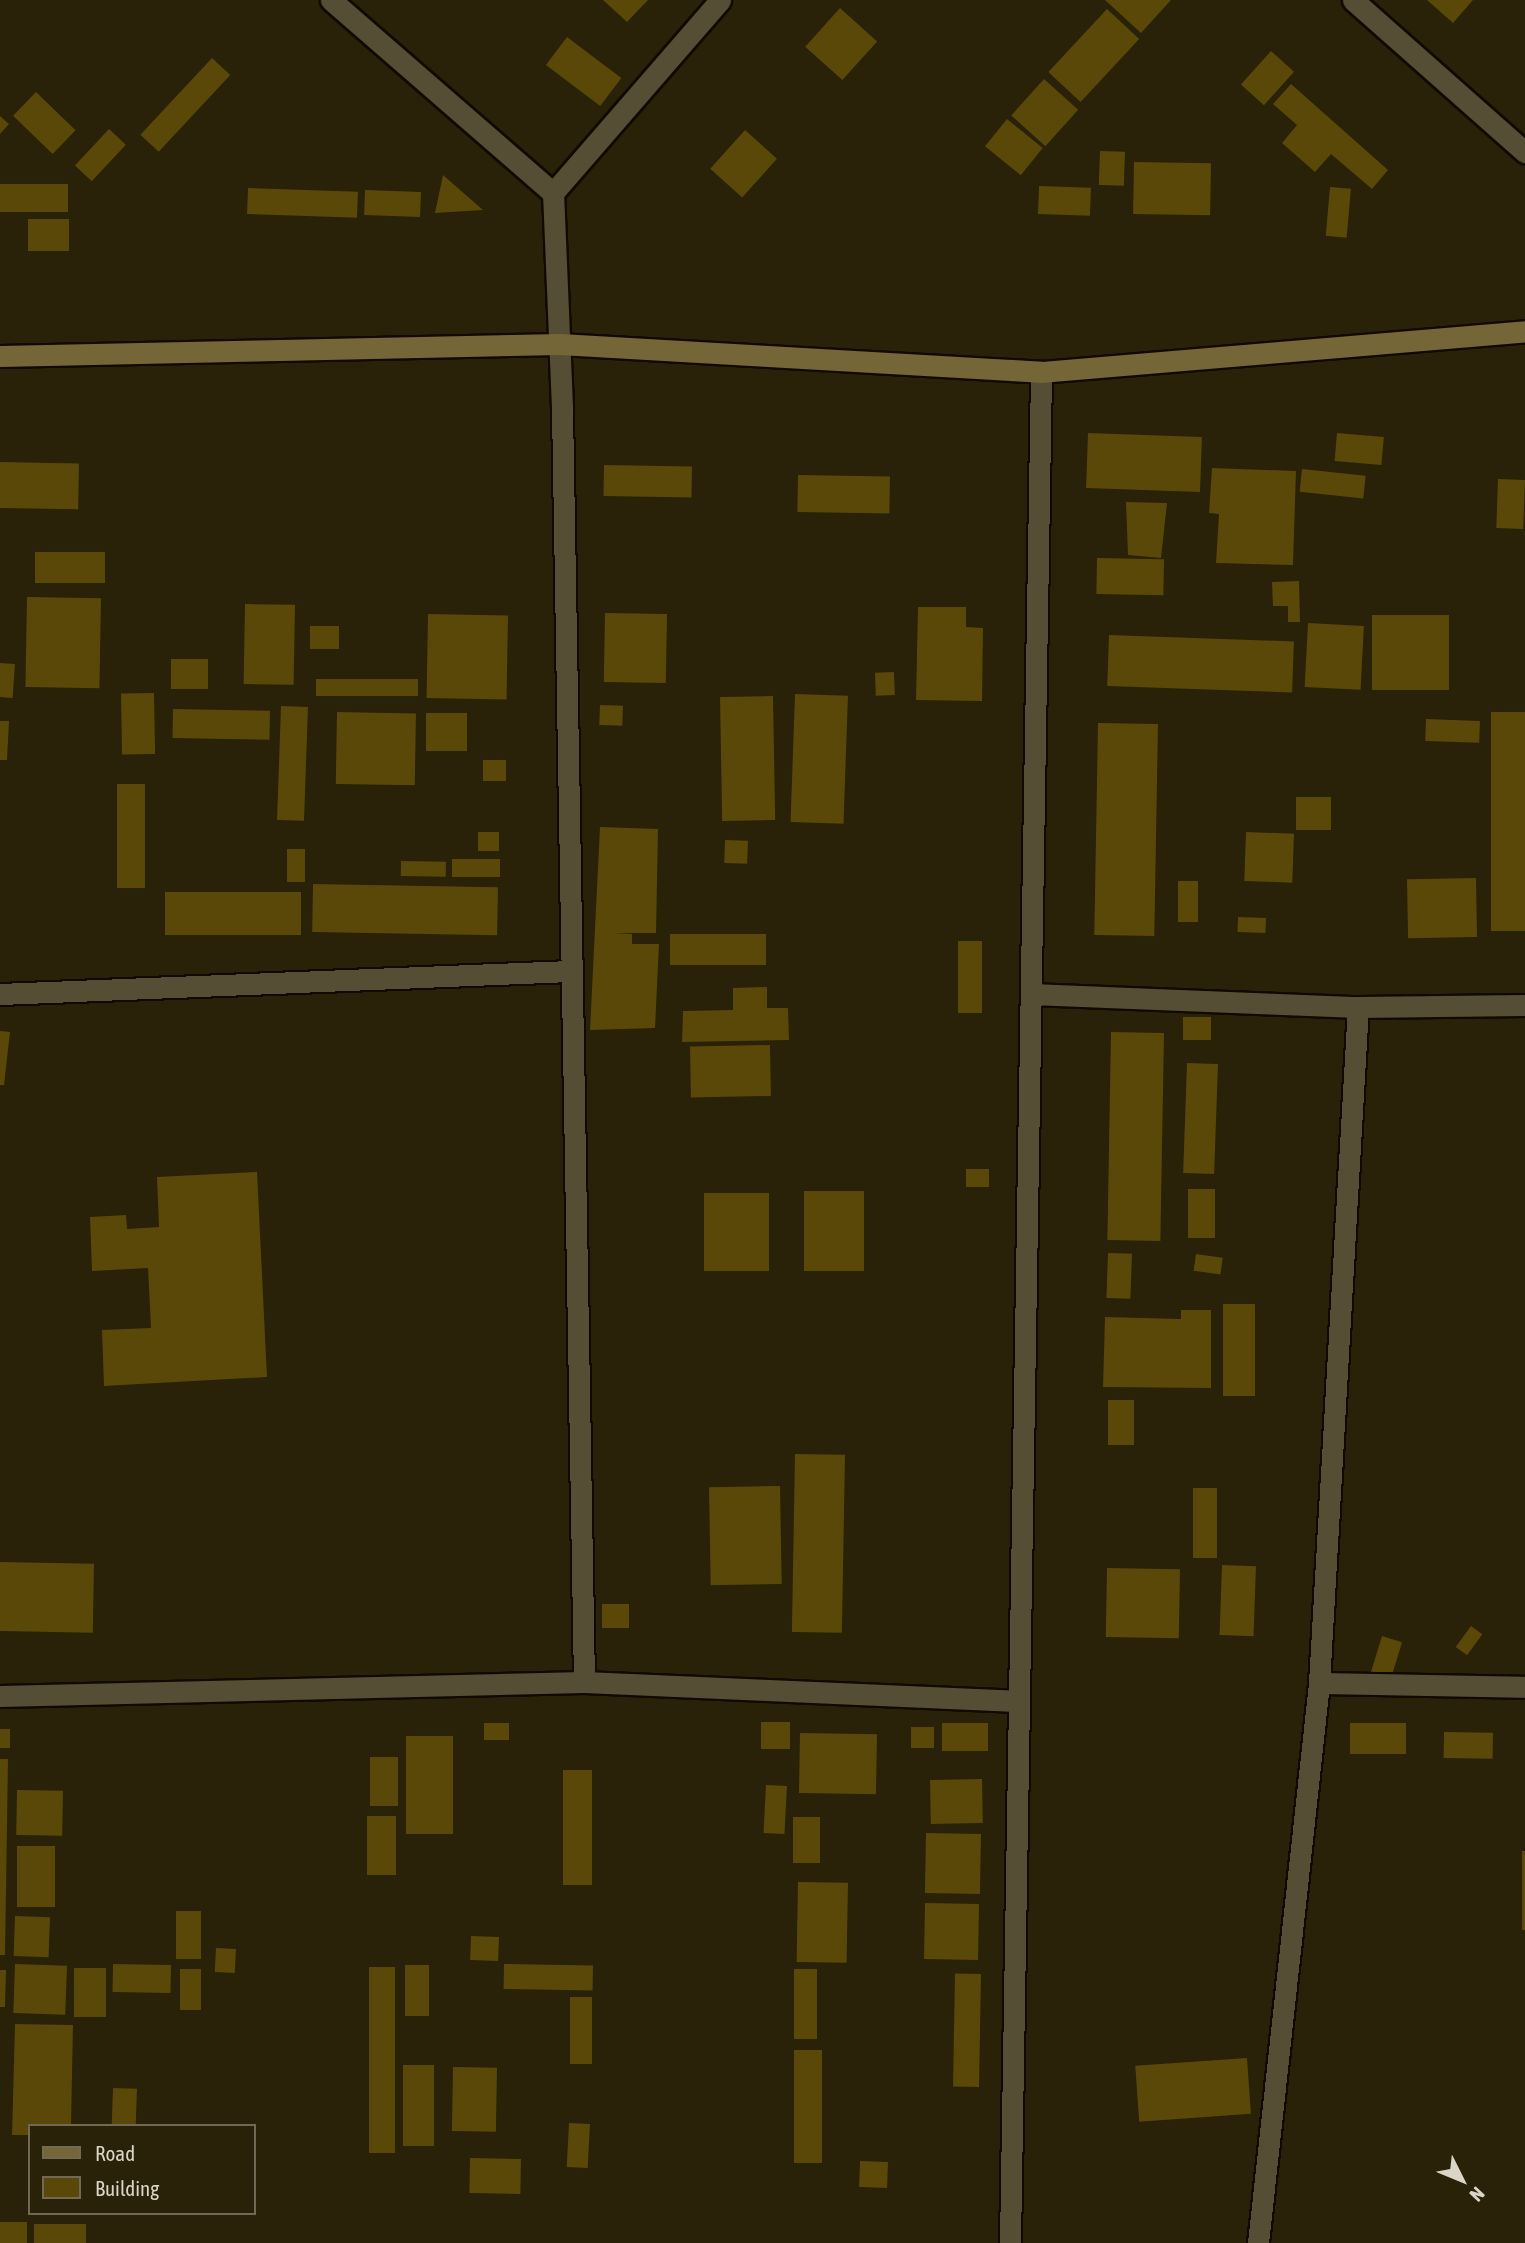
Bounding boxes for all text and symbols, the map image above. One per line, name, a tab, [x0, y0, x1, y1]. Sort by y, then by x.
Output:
legend	[28, 2124, 256, 2215]
text: Road	[95, 2141, 135, 2165]
north arrow	[1427, 2145, 1497, 2215]
text: Building	[95, 2176, 159, 2200]
text: N	[1465, 2183, 1489, 2206]

